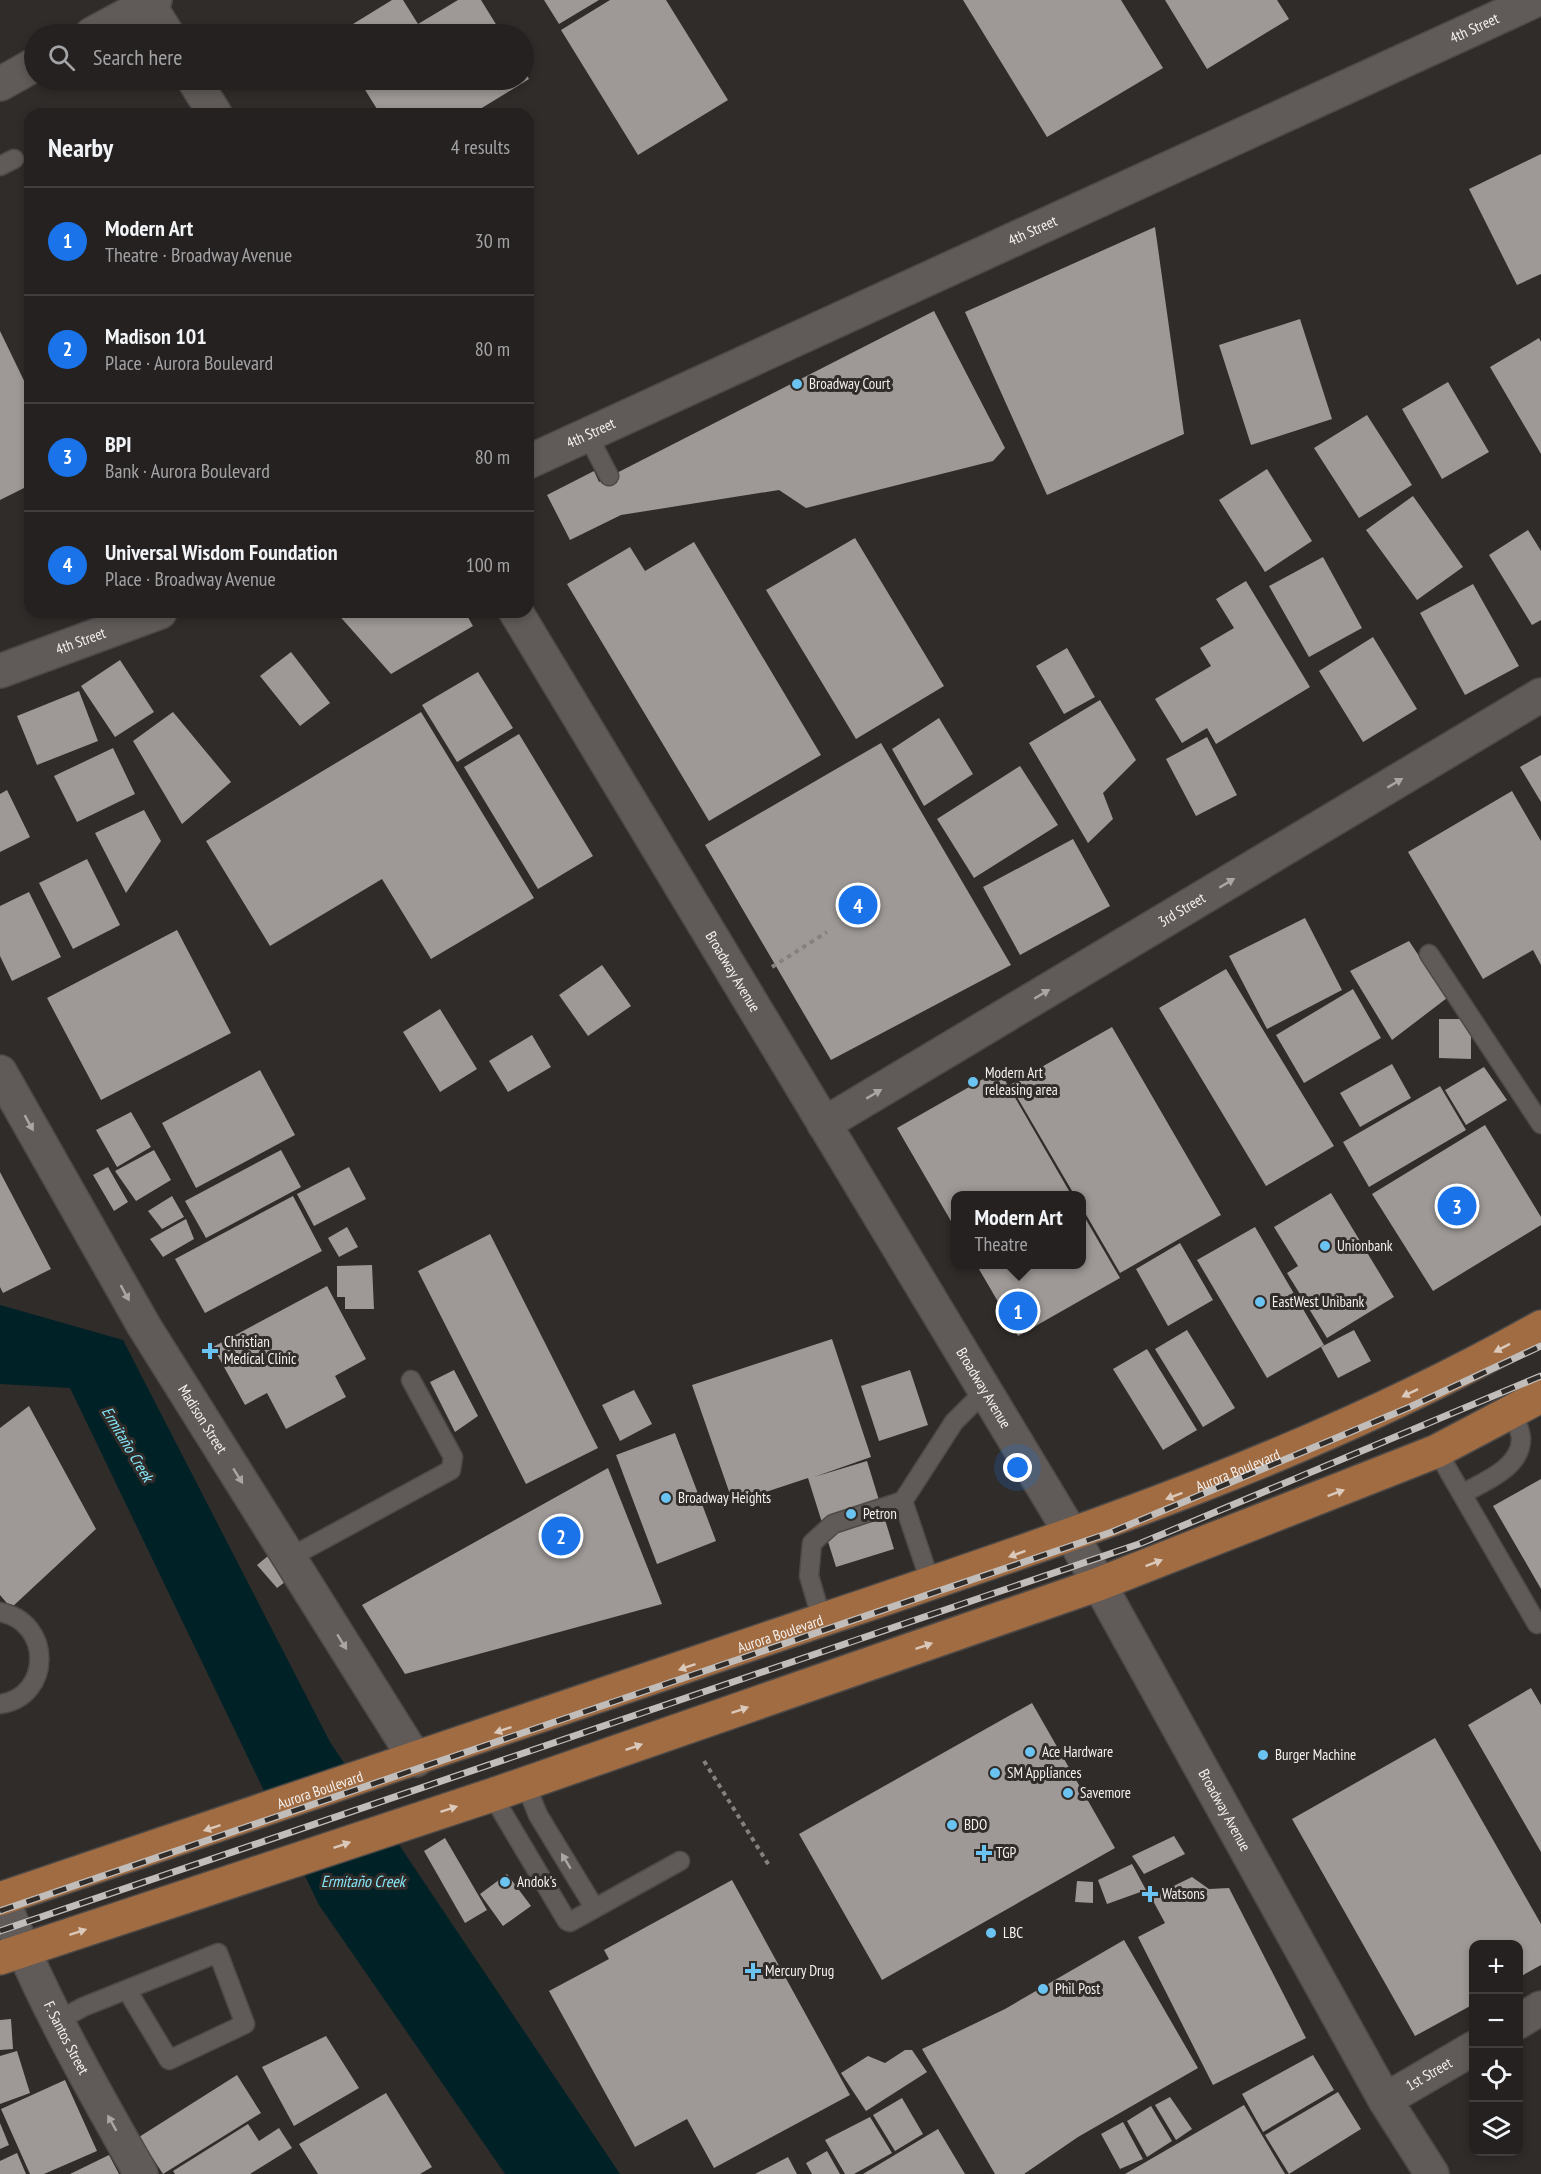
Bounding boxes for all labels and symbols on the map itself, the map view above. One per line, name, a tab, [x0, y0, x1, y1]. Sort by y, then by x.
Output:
street label: 4th Street	[1447, 8, 1502, 47]
street label: 4th Street	[1005, 211, 1060, 250]
place label: Broadway Court	[809, 374, 890, 393]
marker: Broadway Court	[790, 377, 804, 391]
street label: 4th Street	[563, 413, 618, 452]
street label: 4th Street	[53, 623, 108, 659]
one-way arrow	[1387, 778, 1403, 789]
one-way arrow	[1219, 878, 1235, 889]
pin: 4	[838, 882, 878, 928]
street label: 3rd Street	[1155, 888, 1209, 931]
street label: Broadway Avenue	[702, 928, 765, 1015]
one-way arrow	[1034, 989, 1050, 1000]
place label: Modern Art releasing area	[985, 1063, 1058, 1099]
marker: Modern Art releasing area	[966, 1075, 980, 1089]
one-way arrow	[866, 1089, 883, 1099]
one-way arrow	[24, 1115, 34, 1132]
pin: 3	[1438, 1184, 1476, 1228]
place label: Unionbank	[1337, 1236, 1393, 1255]
marker: Unionbank	[1318, 1239, 1332, 1253]
one-way arrow	[120, 1284, 130, 1301]
pin: 1	[998, 1288, 1038, 1334]
place label: EastWest Unibank	[1272, 1292, 1364, 1311]
marker: EastWest Unibank	[1253, 1295, 1267, 1309]
place label: Christian Medical Clinic	[224, 1332, 297, 1368]
marker: Christian Medical Clinic	[201, 1342, 219, 1360]
street label: Broadway Avenue	[952, 1344, 1016, 1432]
one-way arrow	[1494, 1344, 1511, 1353]
street label: Madison Street	[174, 1381, 232, 1457]
one-way arrow	[1402, 1389, 1419, 1398]
water label: Ermitaño Creek	[98, 1403, 159, 1487]
street label: Aurora Boulevard	[1193, 1445, 1283, 1496]
your location	[1003, 1453, 1032, 1482]
one-way arrow	[232, 1468, 244, 1484]
one-way arrow	[1327, 1487, 1345, 1497]
place label: Broadway Heights	[678, 1488, 771, 1507]
marker: Broadway Heights	[659, 1491, 673, 1505]
one-way arrow	[1165, 1492, 1183, 1501]
place label: Petron	[863, 1504, 897, 1523]
marker: Petron	[844, 1507, 858, 1521]
pin: 2	[542, 1514, 580, 1558]
one-way arrow	[1008, 1550, 1026, 1560]
one-way arrow	[1145, 1558, 1163, 1567]
street label: Aurora Boulevard	[735, 1610, 826, 1657]
one-way arrow	[336, 1634, 347, 1650]
one-way arrow	[915, 1640, 933, 1650]
one-way arrow	[678, 1662, 696, 1672]
one-way arrow	[731, 1705, 749, 1715]
one-way arrow	[494, 1726, 512, 1735]
one-way arrow	[625, 1741, 643, 1751]
place label: Ace Hardware	[1042, 1742, 1113, 1761]
marker: Ace Hardware	[1023, 1745, 1037, 1759]
place label: Burger Machine	[1275, 1745, 1356, 1764]
marker: Burger Machine	[1256, 1748, 1270, 1762]
place label: SM Appliances	[1007, 1763, 1082, 1782]
street label: Broadway Avenue	[1194, 1765, 1255, 1854]
marker: SM Appliances	[988, 1766, 1002, 1780]
street label: Aurora Boulevard	[274, 1767, 365, 1813]
place label: Savemore	[1080, 1783, 1131, 1802]
marker: Savemore	[1061, 1786, 1075, 1800]
one-way arrow	[440, 1804, 458, 1813]
place label: BDO	[964, 1815, 987, 1834]
marker: BDO	[945, 1818, 959, 1832]
one-way arrow	[203, 1823, 221, 1833]
one-way arrow	[333, 1840, 351, 1849]
place label: TGP	[996, 1843, 1017, 1862]
marker: TGP	[977, 1846, 991, 1860]
one-way arrow	[560, 1853, 571, 1869]
water label: Ermitaño Creek	[321, 1871, 407, 1891]
place label: Andok's	[517, 1872, 556, 1891]
marker: Andok's	[498, 1875, 512, 1889]
place label: Watsons	[1162, 1884, 1205, 1903]
marker: Watsons	[1143, 1887, 1157, 1901]
place label: LBC	[1003, 1923, 1023, 1942]
marker: LBC	[984, 1926, 998, 1940]
one-way arrow	[69, 1927, 87, 1937]
place label: Mercury Drug	[765, 1961, 834, 1980]
marker: Mercury Drug	[746, 1964, 760, 1978]
place label: Phil Post	[1055, 1979, 1100, 1998]
marker: Phil Post	[1036, 1982, 1050, 1996]
street label: F. Santos Street	[40, 1998, 93, 2078]
street label: 1st Street	[1402, 2053, 1455, 2095]
one-way arrow	[107, 2115, 118, 2131]

